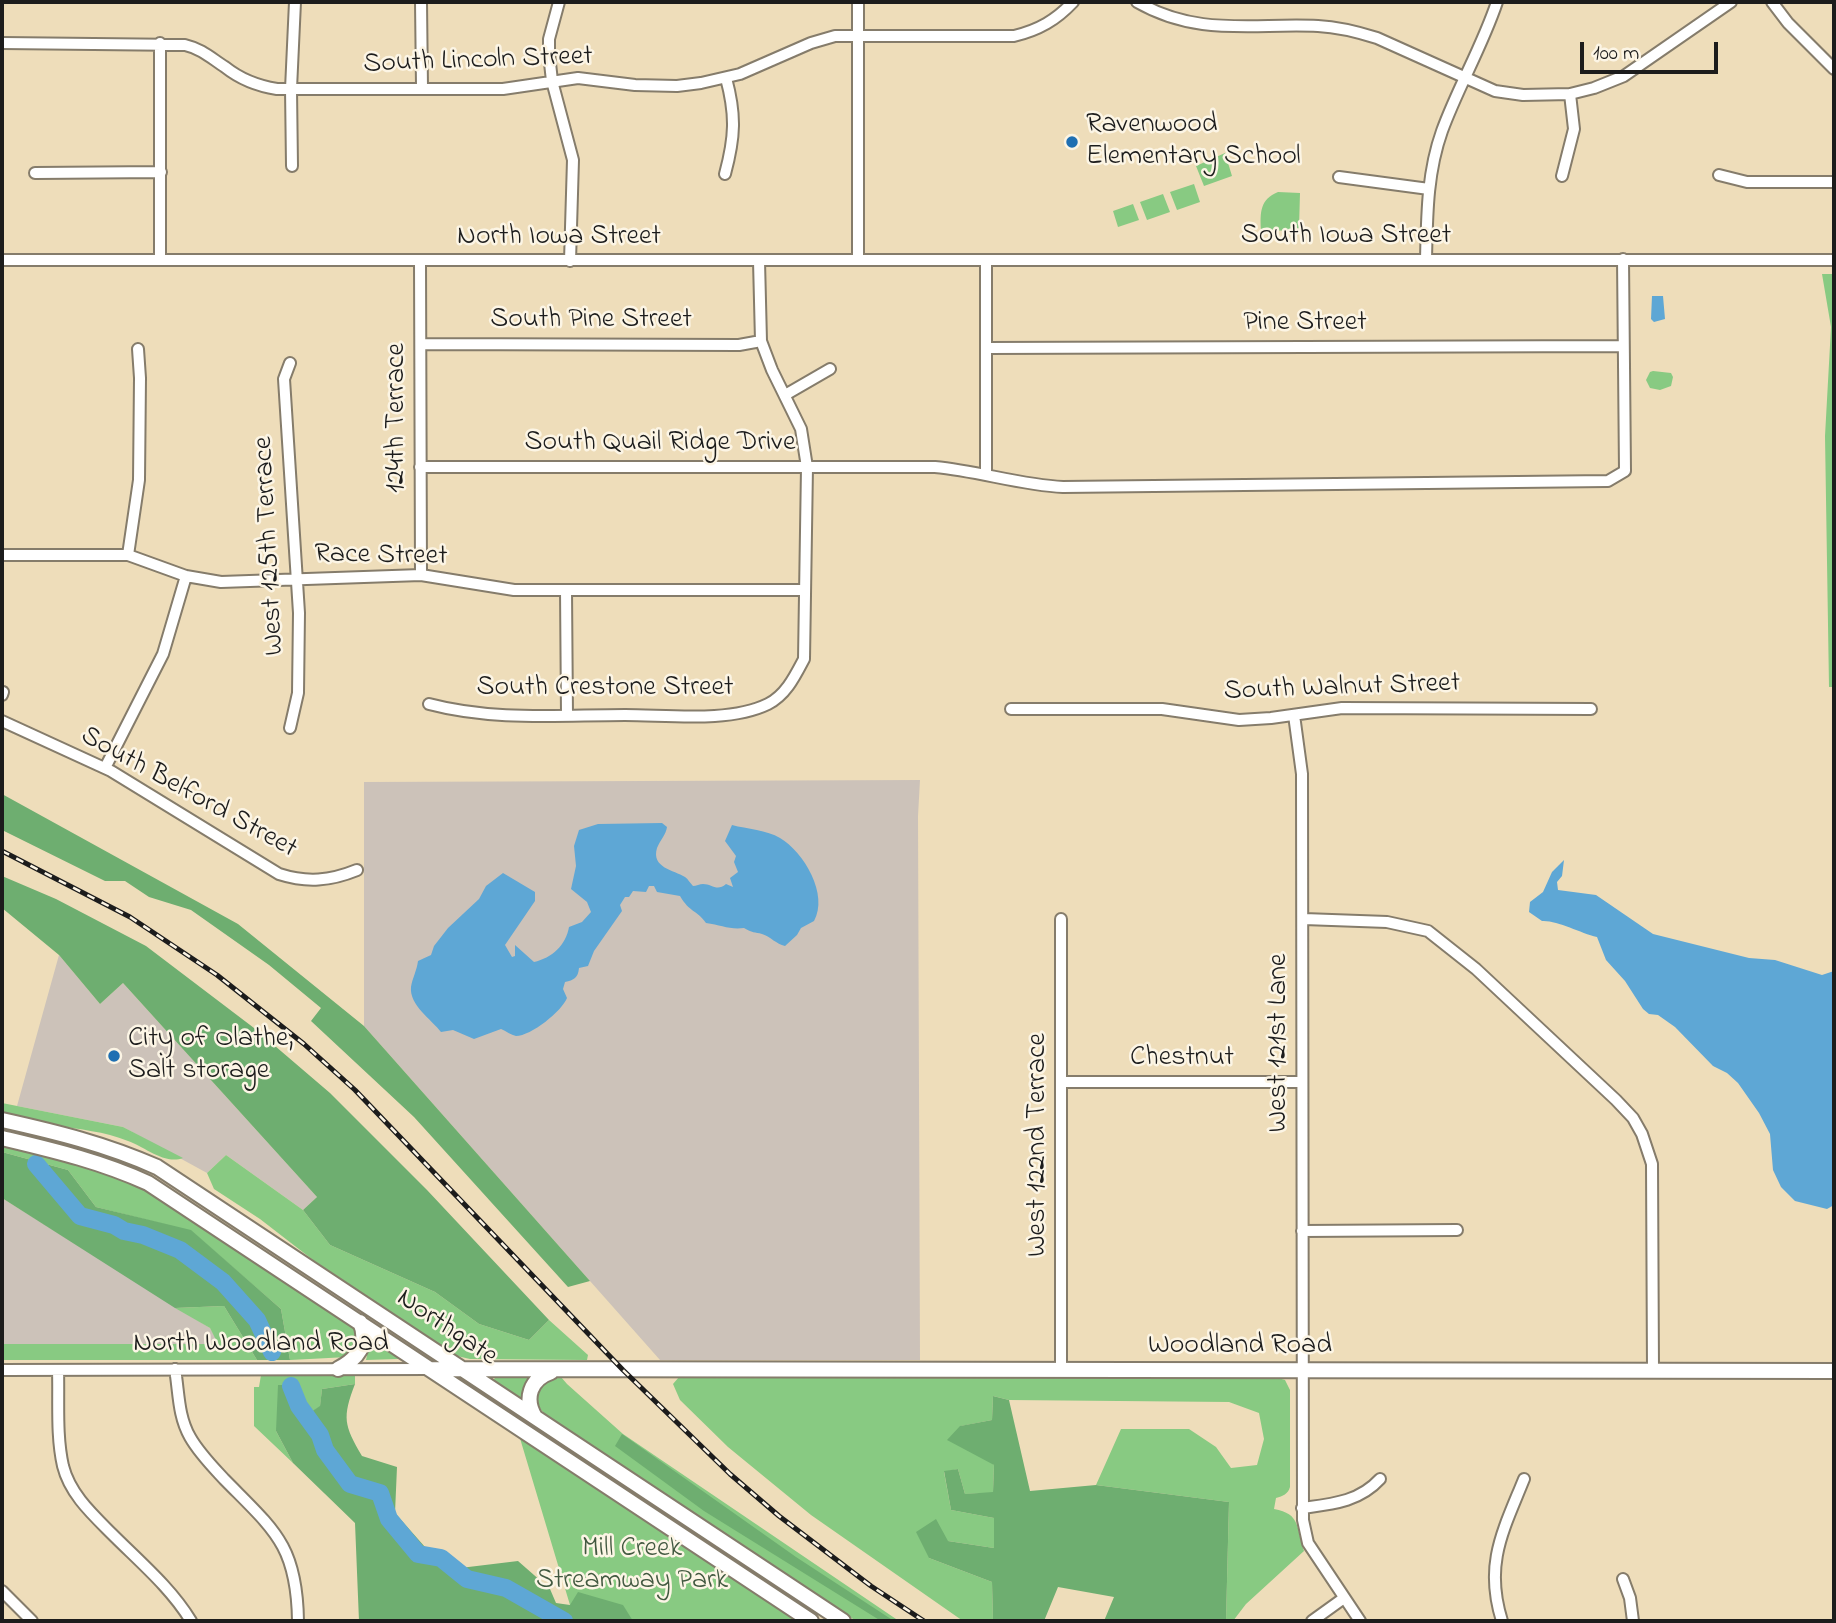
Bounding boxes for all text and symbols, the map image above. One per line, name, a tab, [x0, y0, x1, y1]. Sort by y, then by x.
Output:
scale bar	[1584, 28, 1722, 72]
text: 100 m	[1593, 39, 1639, 69]
street label: South Lincoln Street	[363, 41, 593, 83]
place label: Ravenwood Elementary School	[1086, 109, 1301, 175]
marker: Ravenwood Elementary School	[1064, 134, 1080, 150]
street label: South Iowa Street	[1241, 220, 1451, 254]
street label: North Iowa Street	[457, 221, 661, 255]
street label: South Pine Street	[490, 304, 692, 338]
street label: Pine Street	[1243, 307, 1367, 341]
street label: 124th Terrace	[381, 343, 415, 493]
street label: South Quail Ridge Drive	[525, 427, 795, 461]
street label: West 125th Terrace	[248, 436, 294, 656]
street label: Race Street	[314, 539, 448, 575]
street label: South Walnut Street	[1223, 668, 1461, 710]
street label: South Crestone Street	[477, 672, 733, 706]
street label: South Belford Street	[74, 721, 302, 867]
street label: West 121st Lane	[1263, 953, 1297, 1133]
place label: City of Olathe, Salt storage	[128, 1023, 293, 1089]
street label: West 122nd Terrace	[1022, 1033, 1056, 1257]
street label: Chestnut	[1130, 1042, 1234, 1076]
marker: City of Olathe, Salt storage	[106, 1048, 122, 1064]
street label: Northgate	[389, 1283, 503, 1375]
street label: North Woodland Road	[133, 1328, 389, 1362]
street label: Woodland Road	[1148, 1330, 1332, 1364]
park label: Mill Creek Streamway Park	[536, 1533, 728, 1599]

